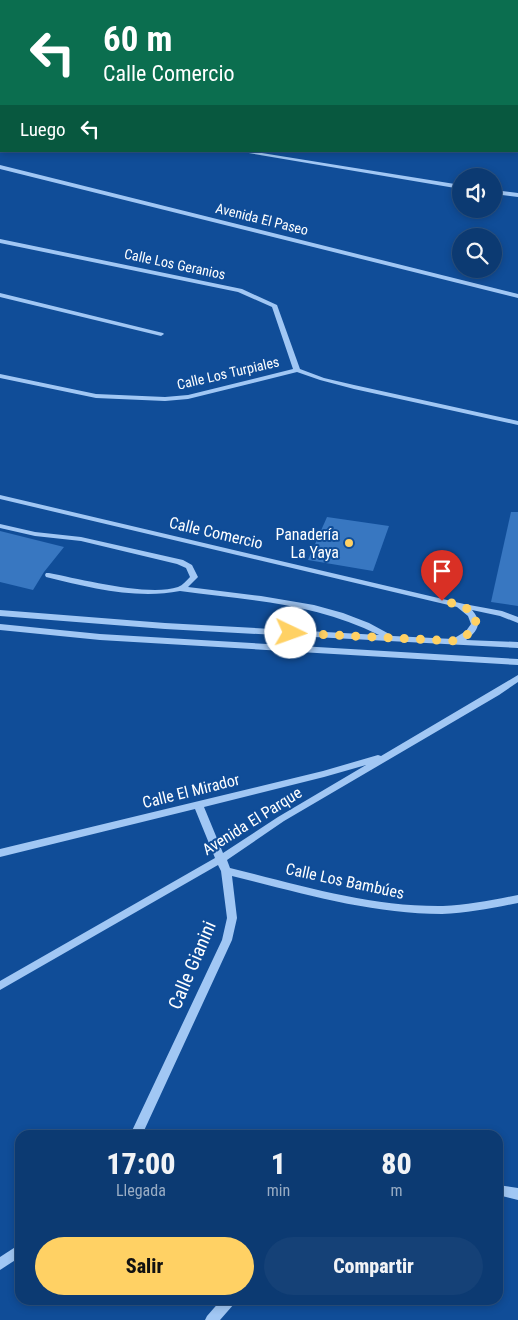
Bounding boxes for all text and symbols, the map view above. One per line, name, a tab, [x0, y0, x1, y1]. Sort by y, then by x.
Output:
text: 60 m	[103, 19, 172, 60]
icon: left	[20, 20, 85, 85]
text: Calle Comercio	[103, 61, 235, 86]
icon: left	[76, 115, 104, 143]
text: Luego	[20, 118, 66, 141]
map controls	[452, 168, 502, 278]
button: sound	[452, 168, 502, 218]
street label: Avenida El Paseo	[214, 200, 310, 238]
button: search	[452, 228, 502, 278]
street label: Calle Los Geranios	[123, 245, 227, 283]
street label: Calle Los Turpiales	[175, 353, 281, 393]
street label: Calle Comercio	[167, 513, 265, 553]
place label: Panadería La Yaya	[275, 525, 339, 562]
marker: Panadería La Yaya	[343, 537, 355, 549]
pin	[421, 550, 463, 601]
icon: arrive	[428, 557, 456, 585]
position arrow	[264, 606, 316, 658]
street label: Calle El Mirador	[140, 770, 242, 812]
street label: Avenida El Parque	[199, 783, 305, 859]
street label: Calle Los Bambúes	[284, 859, 406, 903]
street label: Calle Gianini	[163, 917, 221, 1013]
text: 17:00	[106, 1146, 176, 1181]
text: 1	[271, 1146, 286, 1181]
text: 80	[381, 1146, 412, 1181]
text: Llegada	[116, 1181, 166, 1200]
text: min	[267, 1181, 290, 1200]
text: m	[391, 1181, 403, 1200]
button: Salir	[35, 1237, 254, 1295]
button: Compartir	[264, 1237, 483, 1295]

